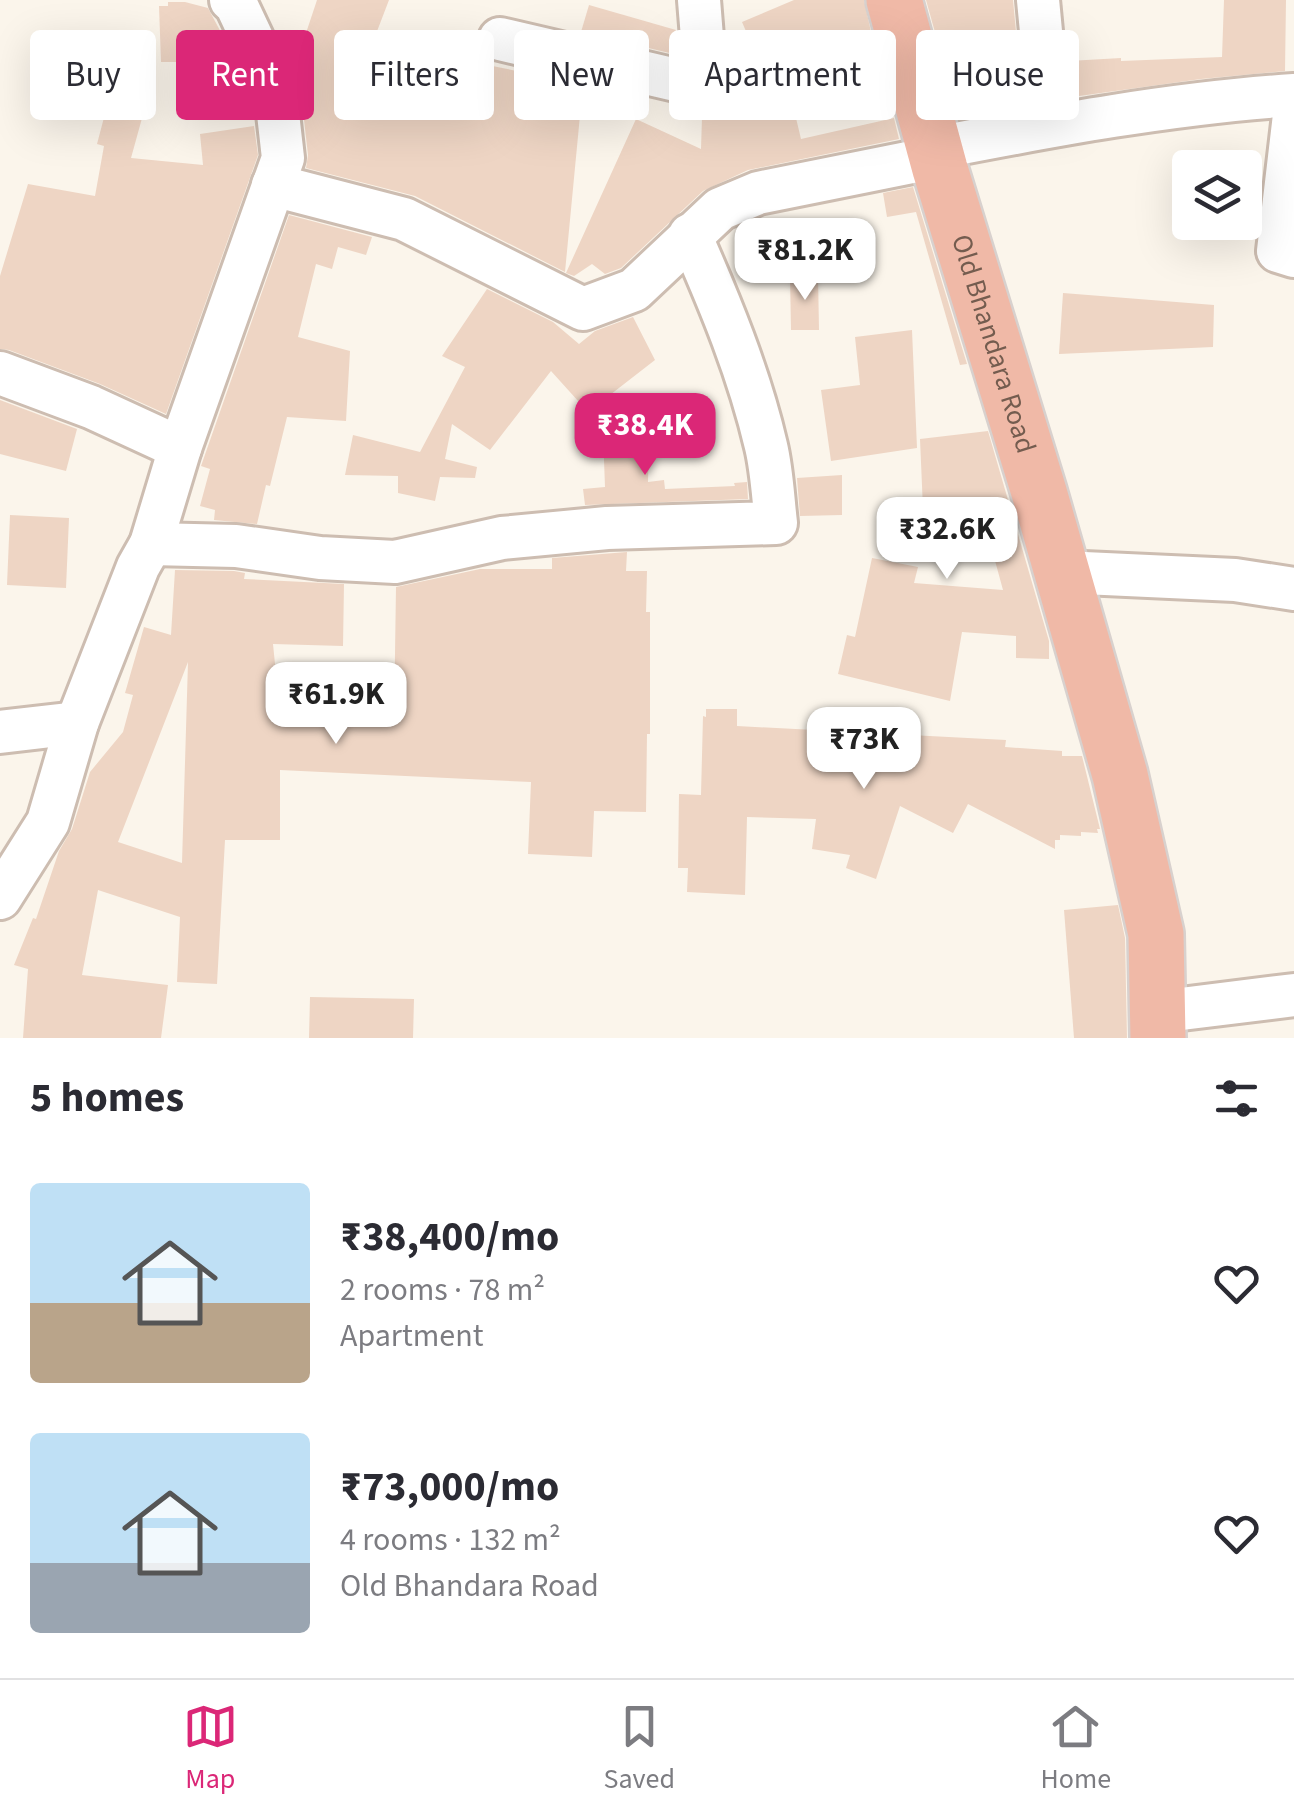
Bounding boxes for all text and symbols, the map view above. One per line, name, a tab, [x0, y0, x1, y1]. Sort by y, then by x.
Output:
chip: Buy	[30, 30, 156, 120]
chip: Rent	[176, 30, 314, 120]
chip: Filters	[334, 30, 494, 120]
chip: New	[514, 30, 649, 120]
chip: Apartment	[669, 30, 896, 120]
chip: House	[916, 30, 1079, 120]
map controls	[1172, 150, 1262, 240]
button: layers	[1172, 150, 1262, 240]
pin: ₹81.2K	[724, 218, 886, 303]
text: ₹81.2K	[757, 227, 853, 273]
street label: Old Bhandara Road	[941, 230, 1046, 458]
pin: ₹38.4K	[564, 393, 726, 478]
text: ₹38.4K	[597, 402, 693, 448]
pin: ₹32.6K	[866, 497, 1028, 582]
text: ₹32.6K	[899, 506, 995, 552]
pin: ₹61.9K	[255, 662, 417, 747]
text: ₹61.9K	[288, 671, 384, 717]
pin: ₹73K	[805, 707, 923, 792]
text: ₹73K	[829, 716, 899, 762]
text: 5 homes	[30, 1068, 184, 1128]
icon: filters	[1209, 1071, 1264, 1126]
text: ₹38,400/mo	[340, 1207, 559, 1267]
icon: home	[110, 1223, 230, 1343]
icon: heart	[1209, 1256, 1264, 1311]
text: 2 rooms · 78 m²	[340, 1267, 545, 1313]
text: Apartment	[340, 1313, 483, 1359]
text: ₹73,000/mo	[340, 1457, 559, 1517]
icon: home	[110, 1473, 230, 1593]
icon: heart	[1209, 1506, 1264, 1561]
text: 4 rooms · 132 m²	[340, 1517, 561, 1563]
text: Old Bhandara Road	[340, 1563, 599, 1609]
tab: Map	[183, 1699, 238, 1799]
tab: Saved	[603, 1699, 675, 1799]
tab: Home	[1041, 1699, 1111, 1799]

